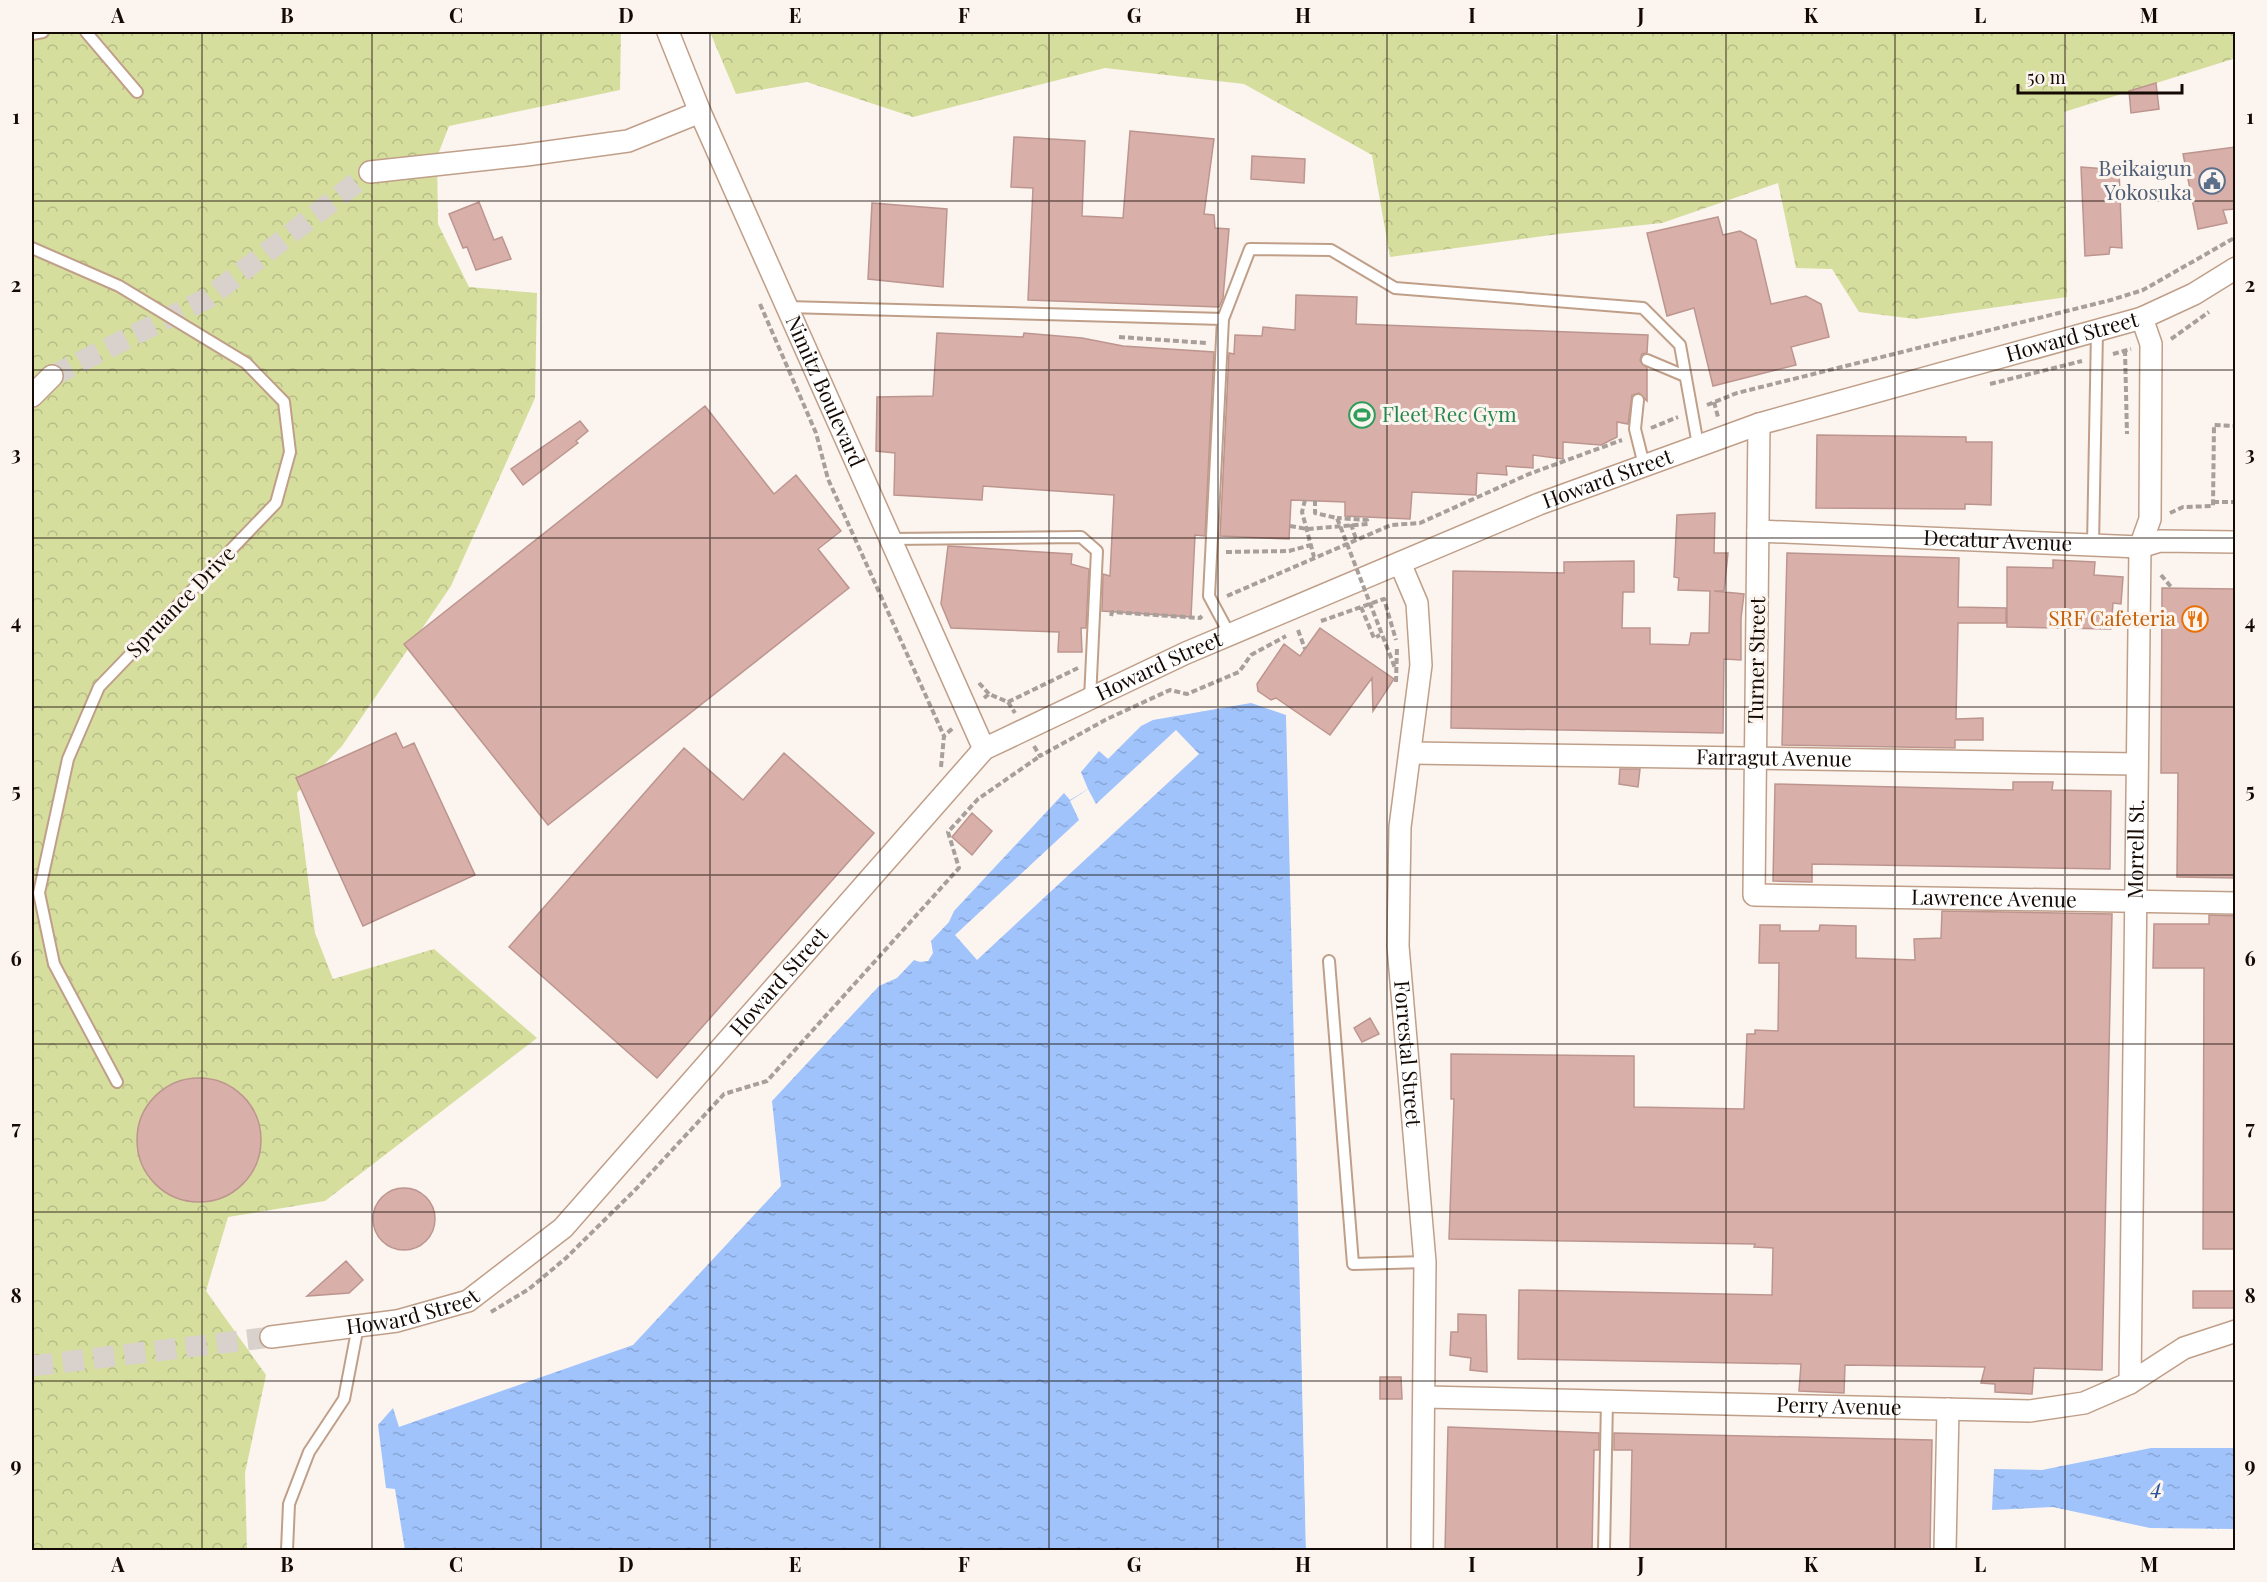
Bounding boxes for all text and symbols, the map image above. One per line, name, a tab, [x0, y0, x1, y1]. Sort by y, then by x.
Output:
text: A	[110, 1, 125, 28]
text: B	[280, 1, 294, 28]
text: C	[449, 1, 463, 28]
text: D	[618, 1, 634, 28]
text: E	[789, 1, 801, 28]
text: F	[958, 1, 970, 28]
text: G	[1127, 1, 1142, 28]
text: H	[1295, 1, 1311, 28]
text: I	[1468, 1, 1476, 28]
text: J	[1636, 1, 1645, 28]
text: K	[1804, 1, 1819, 28]
text: L	[1974, 1, 1986, 28]
text: M	[2140, 1, 2158, 28]
scale bar	[2018, 57, 2182, 95]
text: 50 m	[2027, 65, 2066, 89]
text: 1	[12, 102, 20, 129]
text: 1	[2246, 102, 2254, 129]
place label: Beikaigun Yokosuka	[2098, 153, 2193, 205]
public building icon: Beikaigun Yokosuka	[2197, 166, 2227, 196]
text: 2	[11, 270, 21, 297]
text: 2	[2245, 270, 2255, 297]
street label: Howard Street	[2002, 304, 2141, 367]
street label: Nimitz Boulevard	[780, 310, 872, 471]
place label: Fleet Rec Gym	[1382, 399, 1517, 427]
sports icon: Fleet Rec Gym	[1347, 400, 1377, 430]
text: 3	[11, 439, 21, 466]
text: 3	[2245, 439, 2255, 466]
street label: Howard Street	[1538, 441, 1676, 514]
street label: Decatur Avenue	[1923, 522, 2073, 556]
street label: Spruance Drive	[119, 539, 240, 663]
street label: Turner Street	[1740, 596, 1770, 724]
place label: SRF Cafeteria	[2048, 603, 2177, 631]
restaurant icon: SRF Cafeteria	[2180, 604, 2210, 634]
text: 4	[11, 607, 21, 634]
text: 4	[2245, 607, 2255, 634]
street label: Howard Street	[1091, 623, 1226, 706]
street label: Farragut Avenue	[1696, 741, 1852, 772]
text: 5	[11, 776, 21, 803]
text: 5	[2245, 776, 2255, 803]
street label: Morrell St.	[2120, 799, 2149, 899]
street label: Lawrence Avenue	[1911, 882, 2077, 912]
street label: Howard Street	[722, 920, 834, 1041]
text: 6	[10, 944, 22, 971]
text: 6	[2244, 944, 2256, 971]
street label: Forrestal Street	[1389, 979, 1429, 1128]
text: 7	[11, 1113, 21, 1140]
text: 7	[2245, 1113, 2255, 1140]
text: 8	[10, 1281, 22, 1308]
street label: Howard Street	[344, 1281, 485, 1339]
text: 8	[2244, 1281, 2256, 1308]
street label: Perry Avenue	[1776, 1389, 1902, 1420]
text: 9	[10, 1450, 22, 1477]
text: 9	[2244, 1450, 2256, 1477]
water label: 4	[2149, 1471, 2163, 1501]
text: A	[110, 1550, 125, 1577]
text: B	[280, 1550, 294, 1577]
text: C	[449, 1550, 463, 1577]
text: D	[618, 1550, 634, 1577]
text: E	[789, 1550, 801, 1577]
text: F	[958, 1550, 970, 1577]
text: G	[1127, 1550, 1142, 1577]
text: H	[1295, 1550, 1311, 1577]
text: I	[1468, 1550, 1476, 1577]
text: J	[1636, 1550, 1645, 1577]
text: K	[1804, 1550, 1819, 1577]
text: L	[1974, 1550, 1986, 1577]
text: M	[2140, 1550, 2158, 1577]

